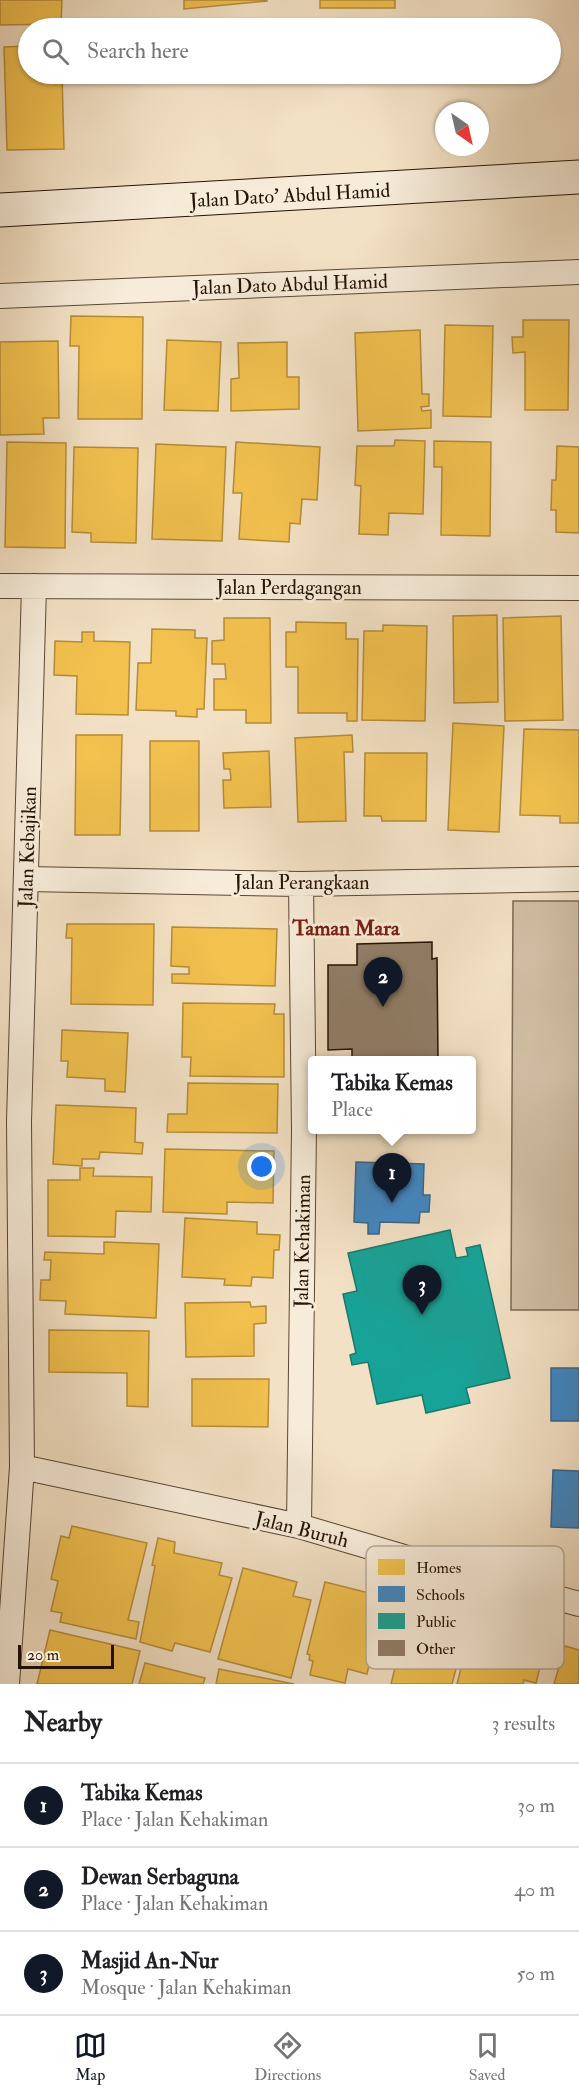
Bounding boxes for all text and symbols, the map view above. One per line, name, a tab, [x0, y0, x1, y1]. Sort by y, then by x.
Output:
search box	[18, 18, 561, 84]
icon: search	[39, 35, 72, 68]
text: Search here	[87, 37, 189, 65]
north arrow	[435, 102, 489, 156]
street label: Jalan Dato' Abdul Hamid	[188, 178, 391, 213]
street label: Jalan Dato Abdul Hamid	[191, 269, 388, 300]
street label: Jalan Perdagangan	[215, 575, 362, 600]
street label: Jalan Kebajikan	[13, 786, 42, 909]
street label: Jalan Perangkaan	[233, 870, 370, 895]
district label: Taman Mara	[291, 915, 401, 942]
pin: 2	[364, 958, 403, 1007]
popup	[308, 1056, 476, 1134]
text: Tabika Kemas	[331, 1069, 453, 1097]
text: Place	[331, 1097, 373, 1122]
your location	[247, 1152, 276, 1181]
pin: 1	[372, 1154, 412, 1203]
street label: Jalan Kehakiman	[289, 1174, 316, 1309]
pin: 3	[402, 1266, 442, 1315]
street label: Jalan Buruh	[252, 1506, 352, 1553]
legend	[366, 1546, 564, 1669]
text: Homes	[416, 1558, 461, 1578]
text: Schools	[416, 1585, 465, 1605]
text: Public	[416, 1612, 457, 1632]
text: Other	[416, 1639, 455, 1659]
scale bar	[18, 1642, 114, 1670]
text: 20 m	[27, 1645, 59, 1665]
text: Nearby	[24, 1707, 102, 1739]
text: 3 results	[492, 1711, 555, 1736]
text: Tabika Kemas	[81, 1779, 202, 1807]
text: 1	[40, 1793, 47, 1818]
text: 30 m	[517, 1793, 555, 1818]
text: Place · Jalan Kehakiman	[81, 1807, 268, 1832]
text: Dewan Serbaguna	[81, 1863, 239, 1891]
text: 2	[38, 1877, 49, 1902]
text: 40 m	[514, 1877, 555, 1902]
text: Place · Jalan Kehakiman	[81, 1891, 268, 1916]
text: Masjid An-Nur	[81, 1947, 218, 1975]
text: 3	[40, 1961, 47, 1986]
text: 50 m	[516, 1961, 555, 1986]
text: Mosque · Jalan Kehakiman	[81, 1975, 291, 2000]
tab: Map	[74, 2029, 107, 2085]
tab: Directions	[254, 2029, 321, 2085]
tab: Saved	[469, 2029, 505, 2085]

